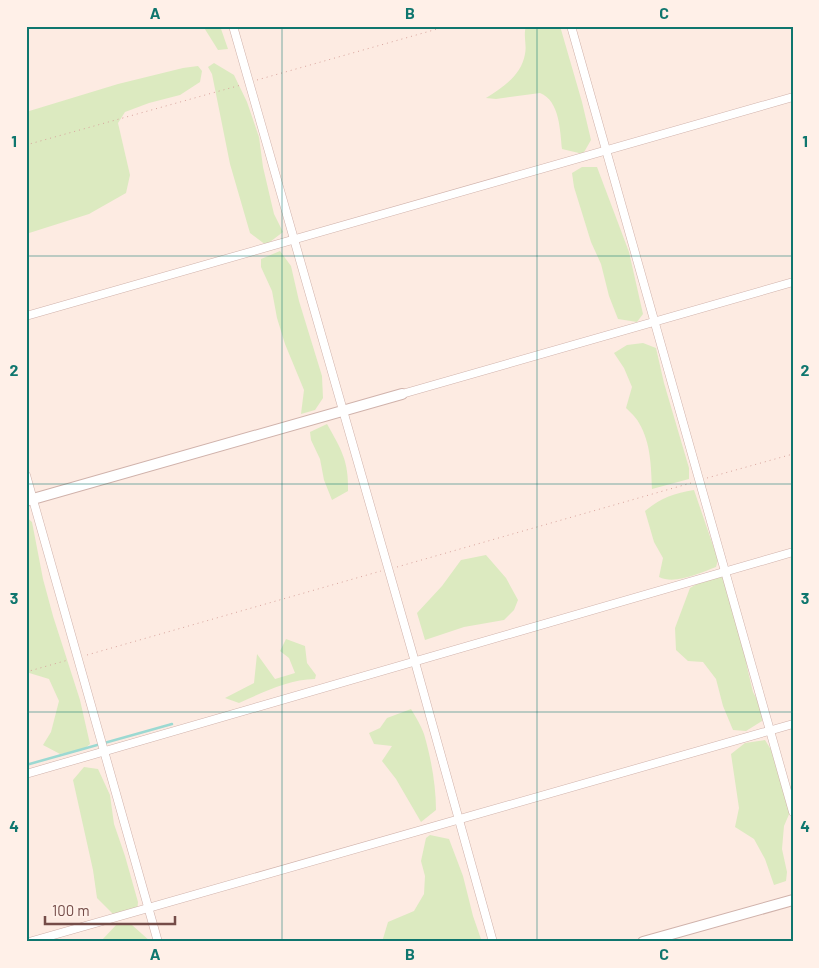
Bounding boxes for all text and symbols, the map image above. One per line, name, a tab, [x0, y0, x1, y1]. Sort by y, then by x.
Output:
text: A	[150, 3, 161, 22]
text: B	[405, 3, 415, 22]
text: C	[659, 3, 669, 22]
text: 1	[11, 131, 17, 150]
text: 1	[802, 131, 808, 150]
text: 2	[10, 360, 19, 379]
text: 2	[801, 360, 810, 379]
text: 3	[10, 588, 18, 607]
text: 3	[801, 588, 809, 607]
text: 4	[9, 816, 19, 835]
text: 4	[800, 816, 810, 835]
scale bar	[45, 893, 175, 925]
text: 100 m	[52, 901, 90, 919]
text: A	[150, 944, 161, 963]
text: B	[405, 944, 415, 963]
text: C	[659, 944, 669, 963]

